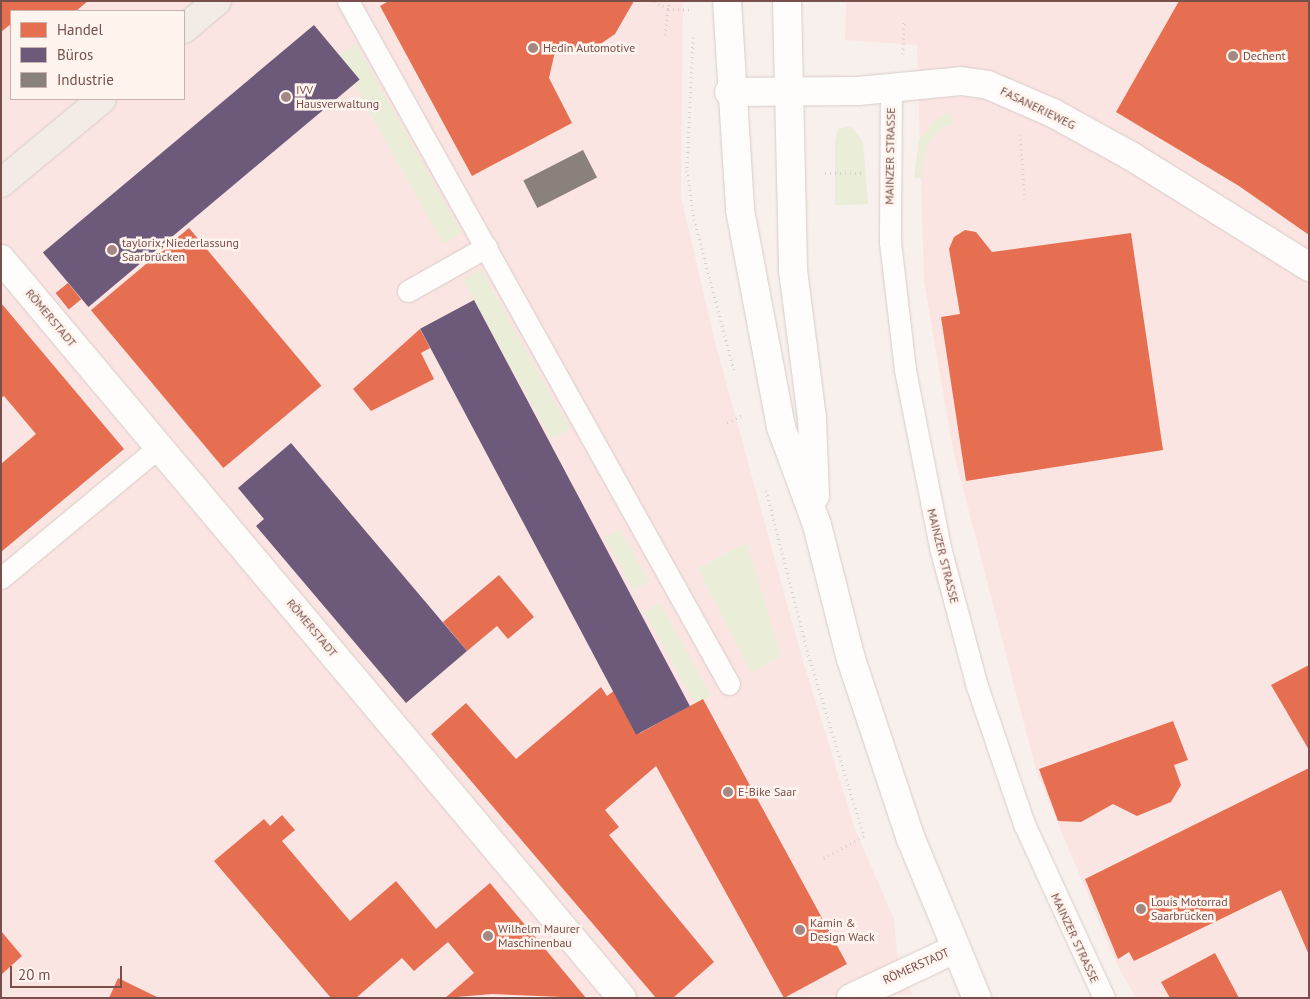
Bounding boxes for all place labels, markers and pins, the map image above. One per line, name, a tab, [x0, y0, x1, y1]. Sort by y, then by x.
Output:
place label: Hedin Automotive	[543, 41, 636, 55]
marker: Hedin Automotive	[527, 42, 539, 54]
place label: Dechent	[1243, 49, 1286, 63]
marker: Dechent	[1227, 50, 1239, 62]
place label: IVV Hausverwaltung	[296, 83, 379, 111]
marker: IVV Hausverwaltung	[280, 91, 292, 103]
place label: taylorix, Niederlassung Saarbrücken	[122, 236, 240, 264]
marker: taylorix, Niederlassung Saarbrücken	[106, 244, 118, 256]
place label: E-Bike Saar	[738, 785, 796, 799]
marker: E-Bike Saar	[722, 786, 734, 798]
place label: Louis Motorrad Saarbrücken	[1151, 895, 1228, 923]
marker: Louis Motorrad Saarbrücken	[1135, 903, 1147, 915]
place label: Kamin & Design Wack	[810, 916, 875, 944]
place label: Wilhelm Maurer Maschinenbau	[498, 922, 580, 950]
marker: Kamin & Design Wack	[794, 924, 806, 936]
marker: Wilhelm Maurer Maschinenbau	[482, 930, 494, 942]

